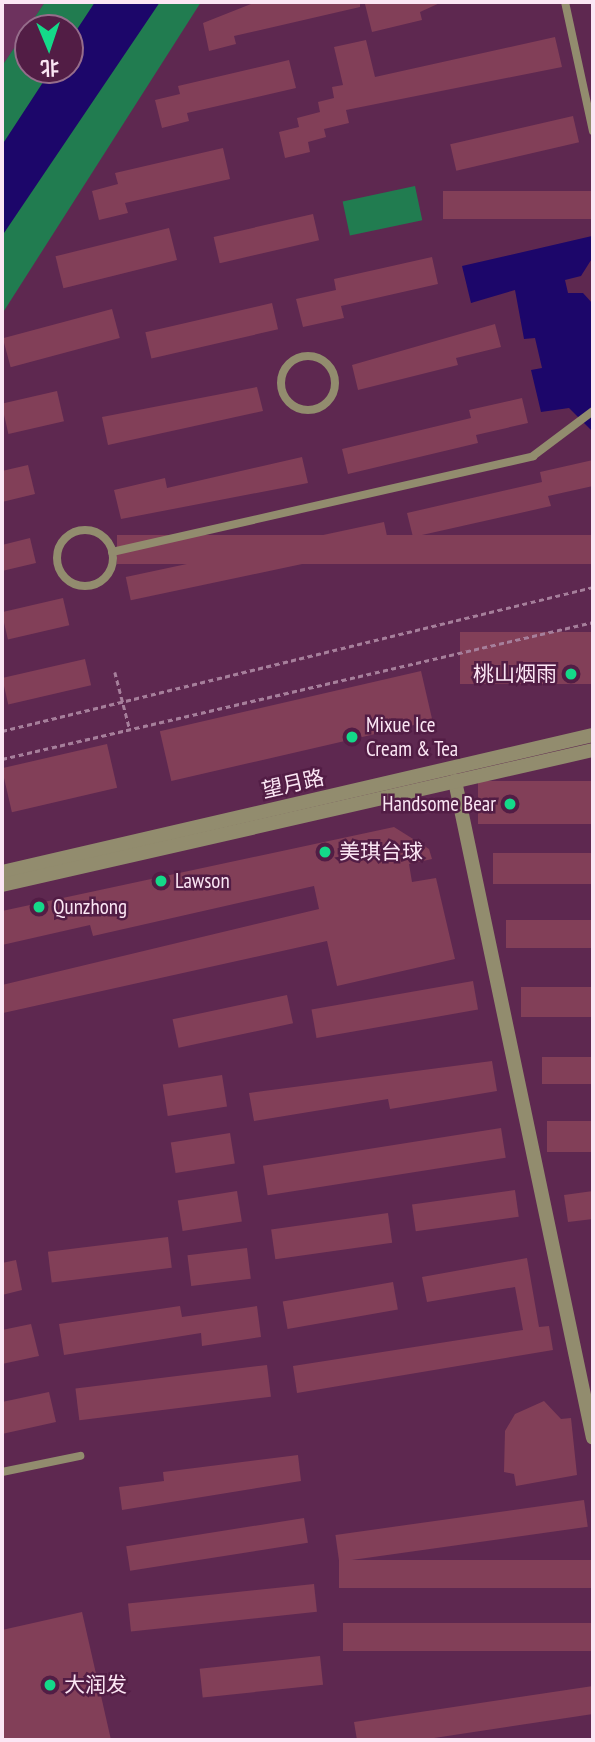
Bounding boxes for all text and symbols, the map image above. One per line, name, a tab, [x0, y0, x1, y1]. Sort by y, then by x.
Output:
north arrow	[14, 14, 84, 84]
text: 北	[40, 56, 60, 80]
place label: 桃山烟雨	[473, 661, 557, 687]
marker: 桃山烟雨	[563, 666, 579, 682]
place label: Mixue Ice Cream & Tea	[366, 712, 459, 762]
marker: Mixue Ice Cream & Tea	[344, 729, 360, 745]
street label: 望月路	[259, 765, 327, 803]
place label: Handsome Bear	[382, 791, 496, 817]
marker: Handsome Bear	[502, 796, 518, 812]
place label: 美琪台球	[339, 839, 423, 865]
marker: 美琪台球	[317, 844, 333, 860]
place label: Lawson	[175, 868, 230, 894]
marker: Lawson	[153, 873, 169, 889]
place label: Qunzhong	[53, 894, 127, 920]
marker: Qunzhong	[31, 899, 47, 915]
place label: 大润发	[64, 1672, 127, 1698]
marker: 大润发	[42, 1677, 58, 1693]

